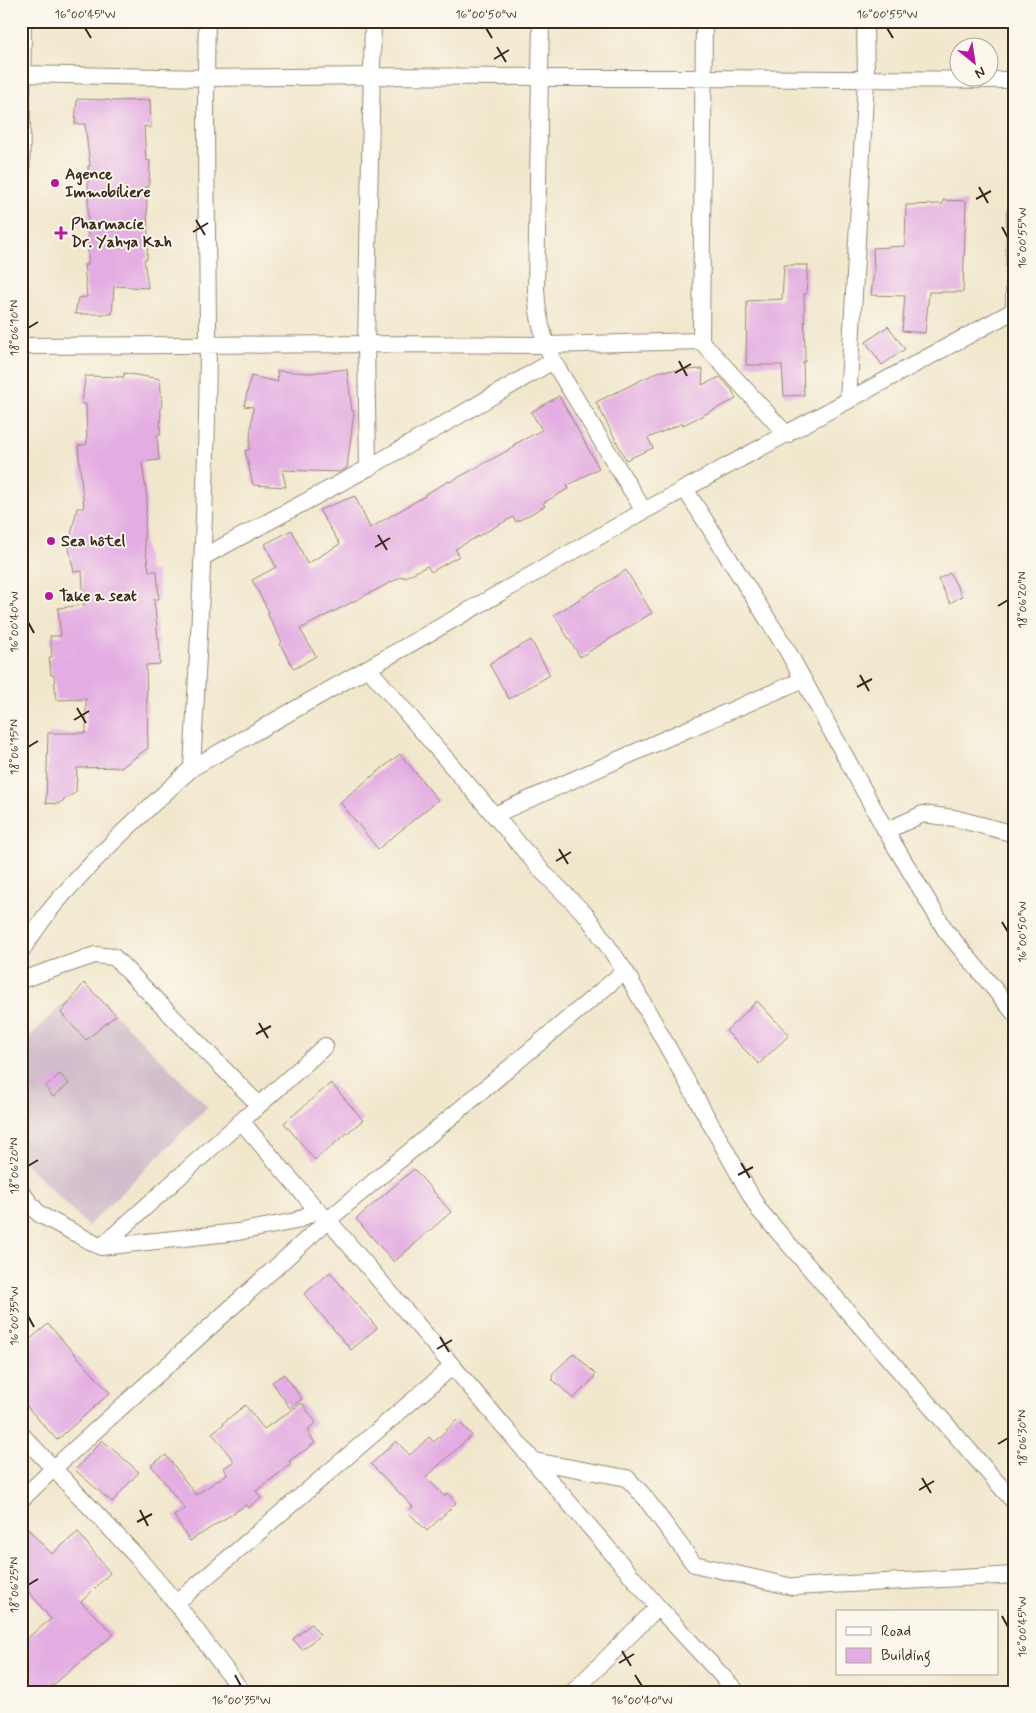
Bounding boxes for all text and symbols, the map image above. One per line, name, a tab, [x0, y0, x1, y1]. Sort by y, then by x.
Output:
text: 16°00'45"W	[55, 7, 116, 23]
text: 16°00'50"W	[455, 7, 517, 23]
text: 16°00'55"W	[856, 7, 918, 23]
north arrow	[948, 38, 998, 88]
text: N	[971, 62, 989, 83]
place label: Agence Immobiliere	[65, 164, 151, 203]
marker: Agence Immobiliere	[49, 177, 61, 189]
text: 16°00'55"W	[1015, 207, 1031, 269]
place label: Pharmacie Dr. Yahya Kah	[71, 214, 172, 253]
marker: Pharmacie Dr. Yahya Kah	[55, 227, 67, 239]
text: 18°06'10"N	[7, 300, 23, 356]
place label: Sea hôtel	[61, 531, 126, 552]
marker: Sea hôtel	[45, 535, 57, 547]
text: 18°06'20"N	[1015, 572, 1031, 629]
place label: Take a seat	[59, 586, 137, 607]
marker: Take a seat	[43, 590, 55, 602]
text: 16°00'40"W	[7, 591, 23, 653]
text: 18°06'15"N	[7, 719, 23, 775]
text: 16°00'50"W	[1015, 901, 1031, 963]
text: 18°06'20"N	[7, 1138, 23, 1195]
text: 16°00'35"W	[7, 1286, 23, 1346]
text: 18°06'30"N	[1015, 1410, 1031, 1466]
text: 18°06'25"N	[7, 1557, 23, 1613]
text: 16°00'45"W	[1015, 1596, 1031, 1657]
legend	[836, 1610, 998, 1676]
text: Road	[881, 1622, 911, 1642]
text: Building	[881, 1646, 931, 1667]
text: 16°00'35"W	[211, 1693, 271, 1709]
text: 16°00'40"W	[611, 1693, 673, 1709]

